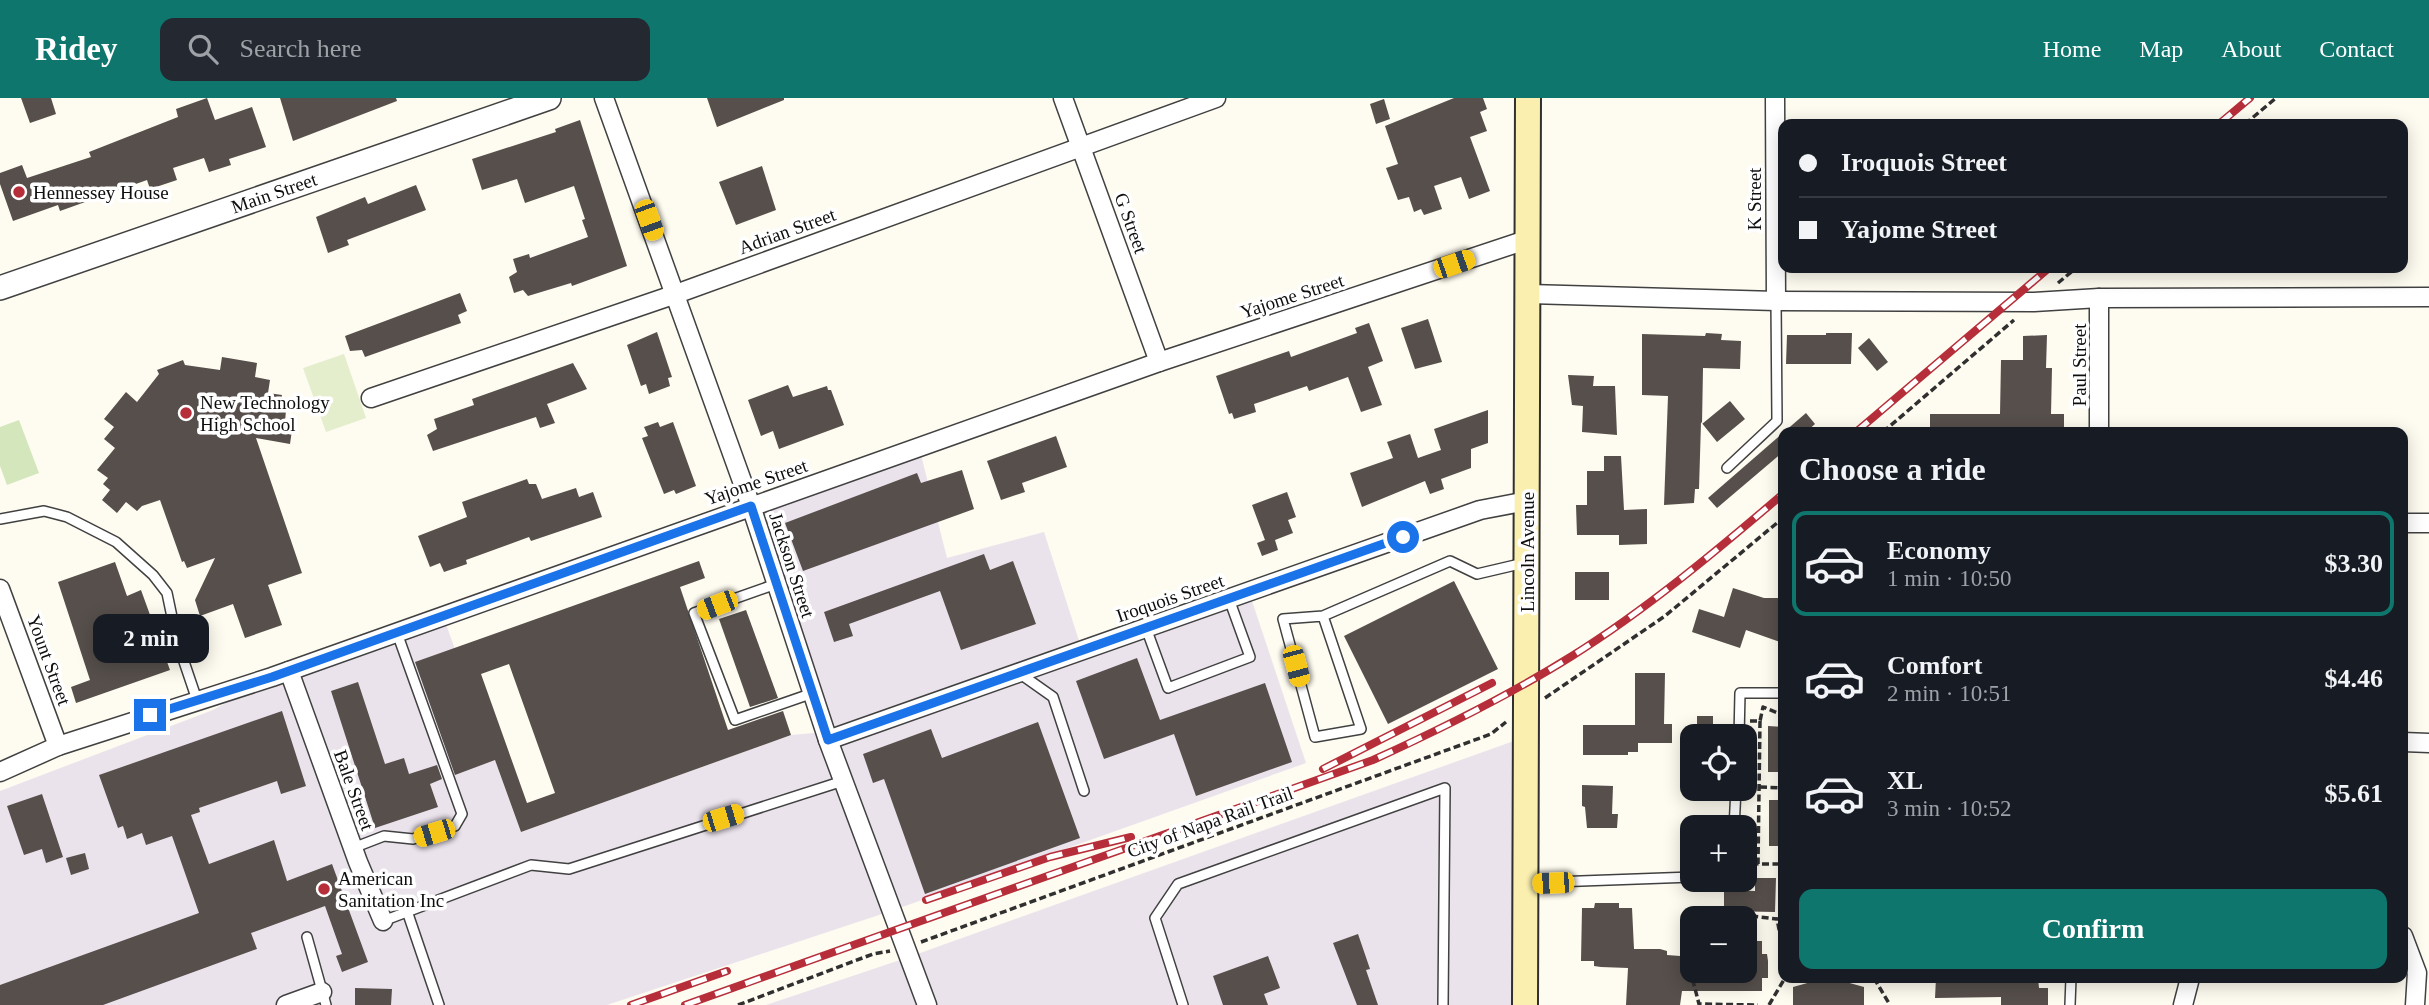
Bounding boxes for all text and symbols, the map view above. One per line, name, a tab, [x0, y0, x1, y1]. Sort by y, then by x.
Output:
search box	[160, 18, 650, 81]
icon: search	[184, 30, 222, 68]
text: Ridey	[35, 31, 118, 67]
text: Search here	[240, 34, 361, 63]
text: Home	[2043, 36, 2101, 62]
text: Map	[2139, 36, 2183, 62]
text: About	[2221, 36, 2281, 62]
text: Contact	[2319, 36, 2394, 62]
text: Iroquois Street	[1841, 148, 2007, 177]
street label: K Street	[1744, 167, 1765, 230]
street label: Main Street	[228, 168, 320, 217]
place label: Hennessey House	[33, 182, 169, 203]
marker: Hennessey House	[11, 184, 27, 200]
street label: G Street	[1110, 190, 1152, 257]
car	[632, 197, 667, 243]
street label: Adrian Street	[736, 203, 839, 258]
text: Yajome Street	[1841, 215, 1997, 244]
car	[1431, 247, 1478, 281]
street label: Yajome Street	[1238, 269, 1347, 323]
street label: Paul Street	[2069, 323, 2090, 406]
place label: New Technology High School	[200, 392, 330, 435]
marker: New Technology High School	[178, 405, 194, 421]
text: Choose a ride	[1799, 451, 1986, 487]
street label: Yajome Street	[702, 454, 811, 509]
street label: Lincoln Avenue	[1517, 492, 1538, 612]
street label: Jackson Street	[765, 510, 819, 621]
route start	[1387, 521, 1419, 553]
icon: car	[1803, 532, 1866, 595]
text: Economy	[1887, 536, 1991, 565]
text: $3.30	[2325, 549, 2383, 578]
text: 1 min · 10:50	[1887, 566, 2012, 591]
street label: Iroquois Street	[1113, 570, 1227, 626]
car	[694, 588, 741, 622]
street label: Yount Street	[23, 612, 75, 709]
callout: 2 min	[92, 614, 208, 662]
text: 2 min	[123, 626, 179, 651]
car	[1281, 643, 1312, 689]
icon: car	[1803, 647, 1866, 710]
text: Comfort	[1887, 651, 1982, 680]
text: $4.46	[2325, 664, 2383, 693]
text: 2 min · 10:51	[1887, 681, 2012, 706]
route end	[134, 699, 166, 731]
map controls	[1680, 724, 1757, 983]
button: locate	[1680, 724, 1757, 801]
street label: Bale Street	[330, 747, 378, 834]
icon: car	[1803, 762, 1866, 825]
text: XL	[1887, 766, 1923, 795]
text: $5.61	[2325, 779, 2383, 808]
street label: City of Napa Rail Trail	[1124, 782, 1296, 862]
text: 3 min · 10:52	[1887, 796, 2012, 821]
car	[700, 802, 747, 834]
button: +	[1680, 815, 1757, 892]
car	[411, 817, 458, 849]
place label: American Sanitation Inc	[338, 868, 444, 911]
car	[1532, 872, 1575, 894]
marker: American Sanitation Inc	[316, 881, 332, 897]
button: Confirm	[1799, 889, 2387, 969]
button: −	[1680, 906, 1757, 983]

